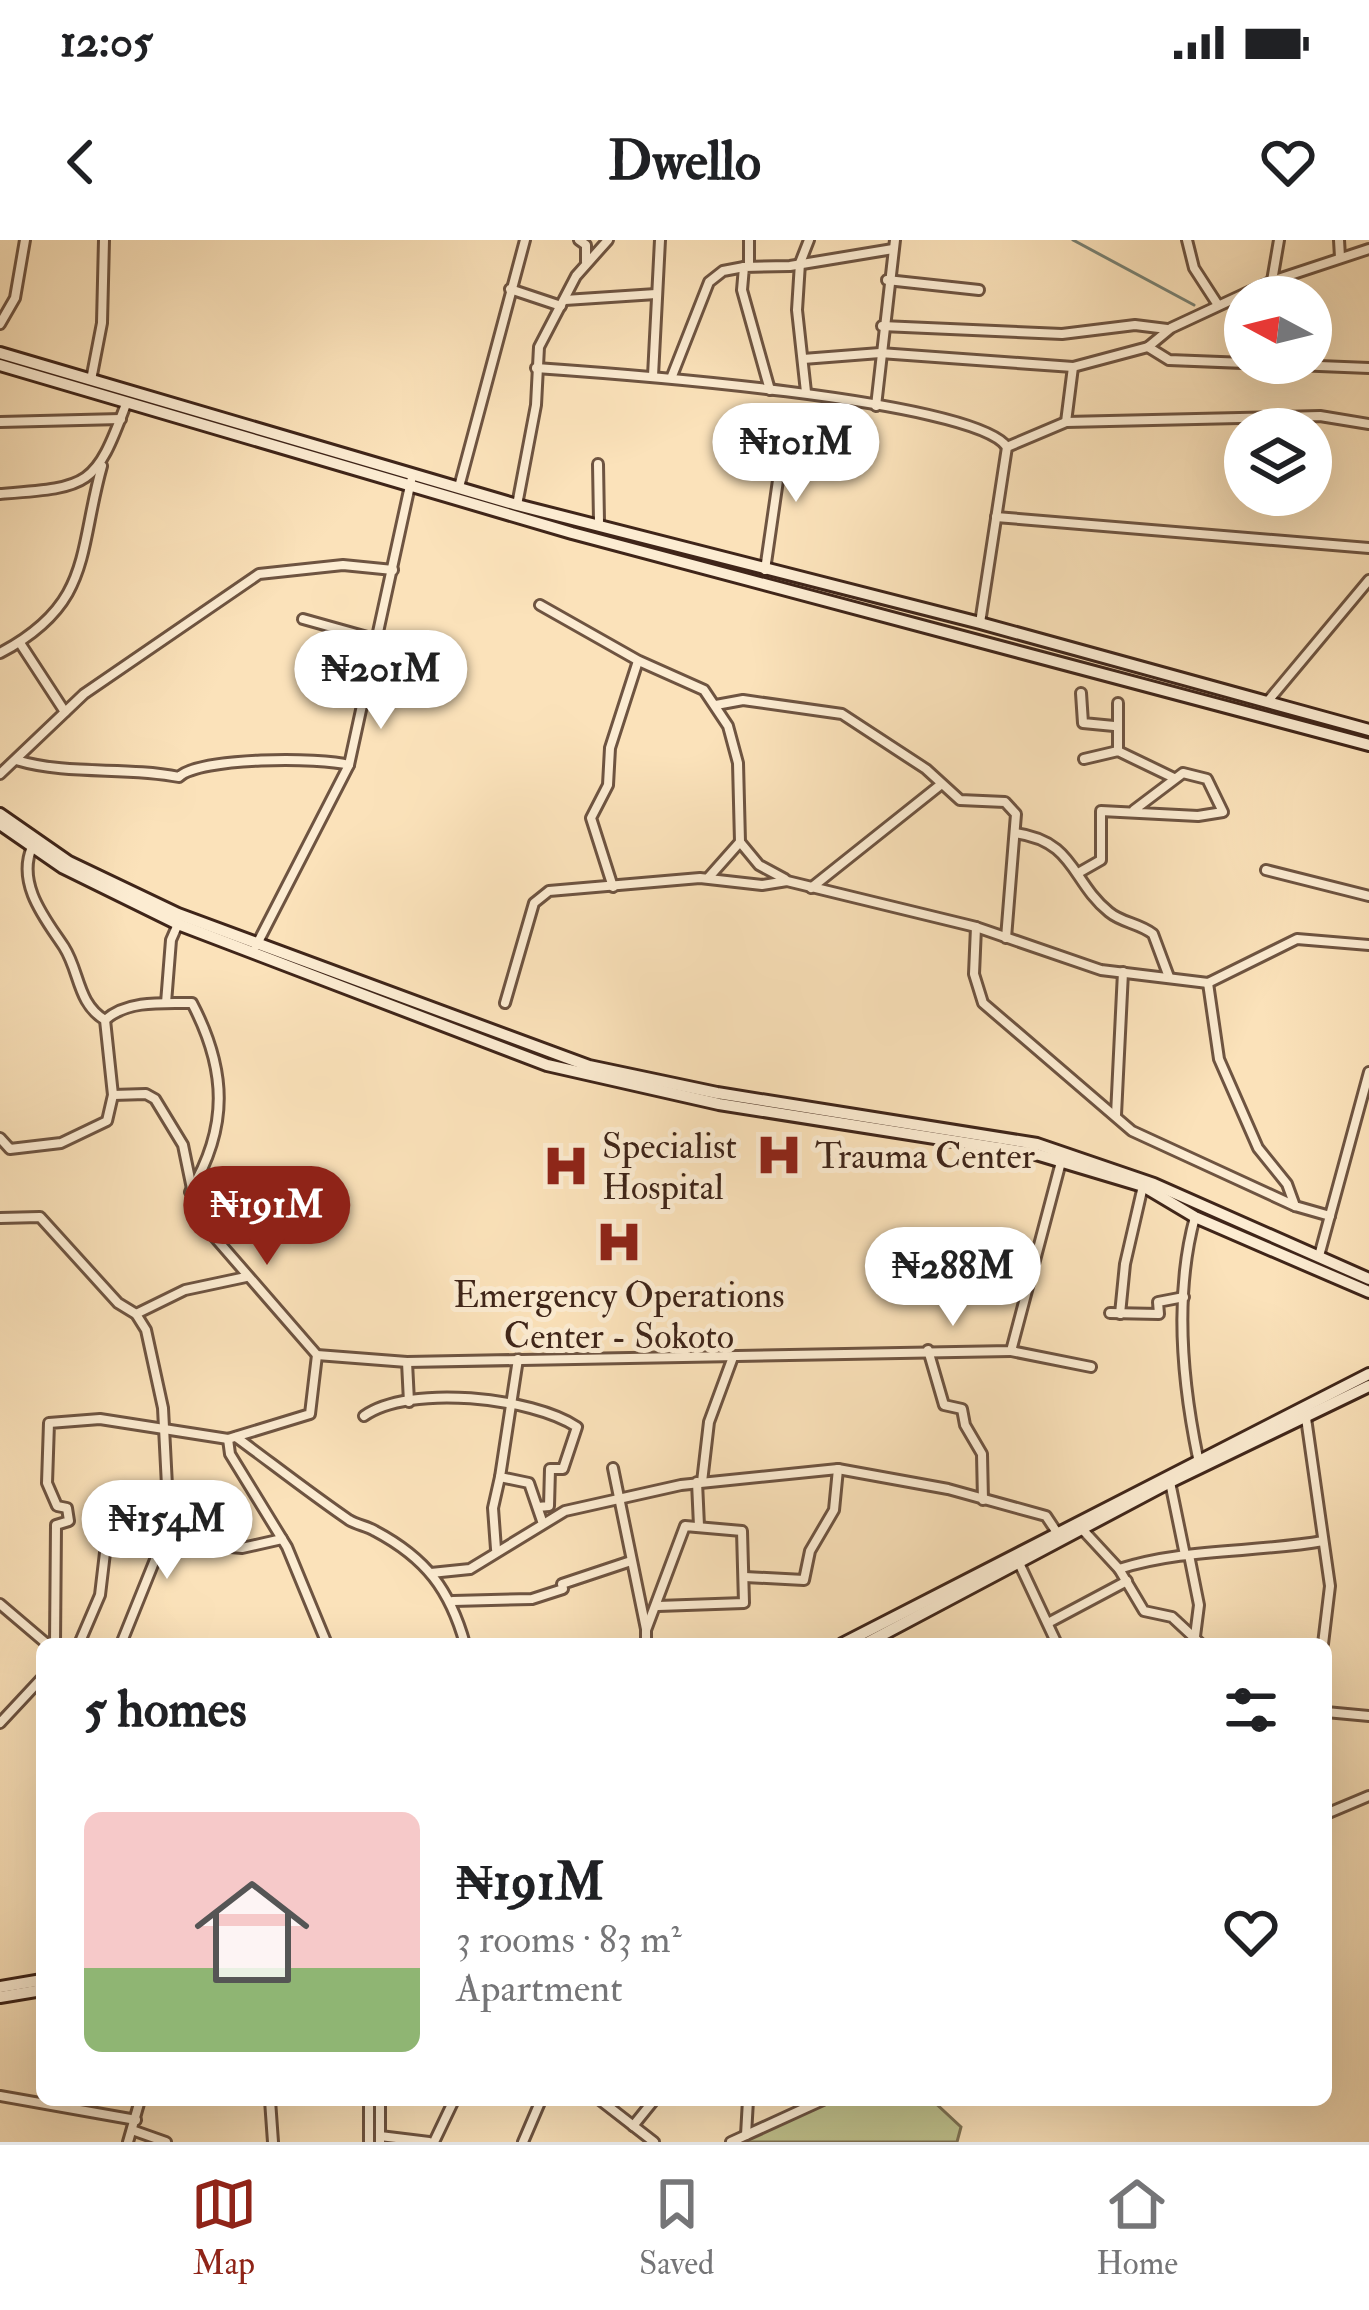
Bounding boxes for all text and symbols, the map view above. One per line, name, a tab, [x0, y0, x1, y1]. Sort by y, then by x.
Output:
text: 12:05	[60, 14, 153, 70]
text: Dwello	[608, 128, 761, 196]
icon: back	[48, 129, 114, 195]
icon: heart	[1255, 129, 1321, 195]
north arrow	[1224, 276, 1332, 384]
map controls	[1224, 276, 1332, 516]
pin: ₦101M	[712, 403, 880, 505]
button: layers	[1224, 408, 1332, 516]
text: ₦101M	[739, 417, 853, 466]
pin: ₦201M	[297, 630, 465, 732]
text: ₦201M	[321, 644, 441, 693]
place label: Specialist Hospital	[602, 1124, 737, 1210]
hospital icon: Trauma Center	[754, 1130, 804, 1180]
place label: Trauma Center	[815, 1134, 1035, 1179]
hospital icon: Specialist Hospital	[541, 1141, 591, 1191]
pin: ₦191M	[183, 1166, 351, 1268]
text: ₦191M	[210, 1180, 324, 1229]
hospital icon: Emergency Operations Center - Sokoto	[594, 1217, 644, 1267]
pin: ₦288M	[869, 1227, 1037, 1329]
text: ₦288M	[892, 1241, 1014, 1290]
place label: Emergency Operations Center - Sokoto	[453, 1273, 785, 1359]
pin: ₦154M	[83, 1480, 251, 1582]
text: ₦154M	[109, 1494, 225, 1543]
icon: filters	[1218, 1677, 1284, 1743]
text: 5 homes	[84, 1678, 247, 1742]
text: ₦191M	[456, 1851, 604, 1915]
icon: home	[180, 1860, 324, 2004]
icon: heart	[1218, 1899, 1284, 1965]
text: 3 rooms · 83 m²	[456, 1915, 682, 1964]
text: Apartment	[456, 1964, 623, 2013]
tab: Map	[191, 2171, 257, 2284]
tab: Saved	[639, 2171, 714, 2284]
tab: Home	[1096, 2171, 1178, 2284]

